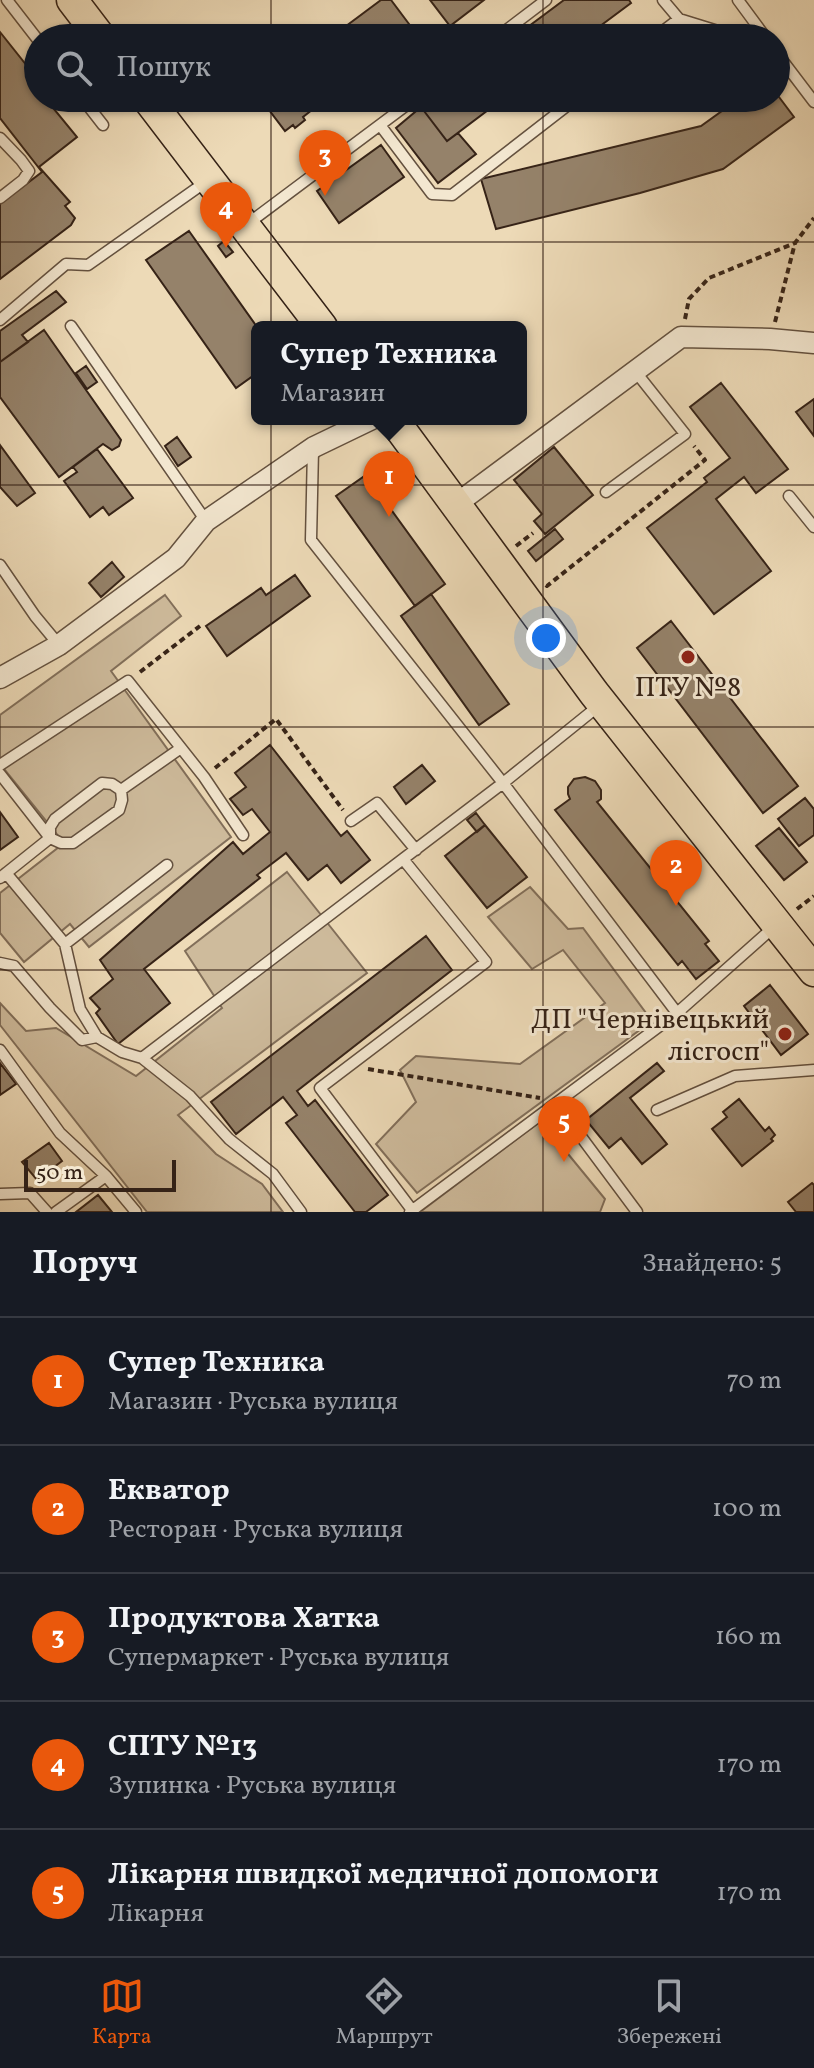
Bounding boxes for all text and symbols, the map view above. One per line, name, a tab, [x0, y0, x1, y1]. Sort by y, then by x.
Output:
search box	[24, 24, 790, 112]
icon: search	[52, 46, 96, 90]
text: Пошук	[116, 47, 211, 89]
pin: 3	[299, 130, 351, 196]
pin: 4	[200, 182, 252, 248]
popup	[251, 321, 527, 425]
text: Супер Техника	[281, 334, 497, 376]
text: Магазин	[281, 376, 385, 412]
pin: 1	[363, 451, 415, 517]
your location	[526, 618, 566, 658]
marker: ПТУ №8	[679, 648, 697, 666]
place label: ПТУ №8	[635, 669, 741, 708]
pin: 2	[650, 840, 702, 906]
place label: ДП "Чернівецький лісгосп"	[531, 1001, 769, 1072]
marker: ДП "Чернівецький лісгосп"	[776, 1025, 794, 1043]
pin: 5	[538, 1096, 590, 1162]
scale bar	[24, 1156, 176, 1192]
text: 50 m	[36, 1158, 83, 1189]
text: Поруч	[32, 1241, 138, 1288]
text: Знайдено: 5	[642, 1246, 782, 1282]
text: Супер Техника	[108, 1342, 325, 1384]
text: 1	[53, 1363, 63, 1399]
text: 70 m	[727, 1363, 782, 1399]
text: Магазин · Руська вулиця	[108, 1384, 398, 1420]
text: Екватор	[108, 1470, 230, 1512]
text: 2	[51, 1491, 65, 1527]
text: 100 m	[712, 1491, 782, 1527]
text: Ресторан · Руська вулиця	[108, 1512, 403, 1548]
text: Продуктова Хатка	[108, 1598, 380, 1640]
text: 3	[51, 1619, 65, 1655]
text: 160 m	[715, 1619, 782, 1655]
text: Супермаркет · Руська вулиця	[108, 1640, 449, 1676]
text: СПТУ №13	[108, 1726, 257, 1768]
text: 4	[50, 1747, 66, 1783]
text: 170 m	[717, 1747, 782, 1783]
text: Зупинка · Руська вулиця	[108, 1768, 396, 1804]
text: Лікарня швидкої медичної допомоги	[108, 1854, 658, 1896]
text: 5	[52, 1875, 64, 1911]
text: 170 m	[717, 1875, 782, 1911]
text: Лікарня	[108, 1896, 204, 1932]
tab: Карта	[92, 1974, 152, 2053]
tab: Маршрут	[336, 1974, 433, 2053]
tab: Збережені	[617, 1974, 722, 2053]

